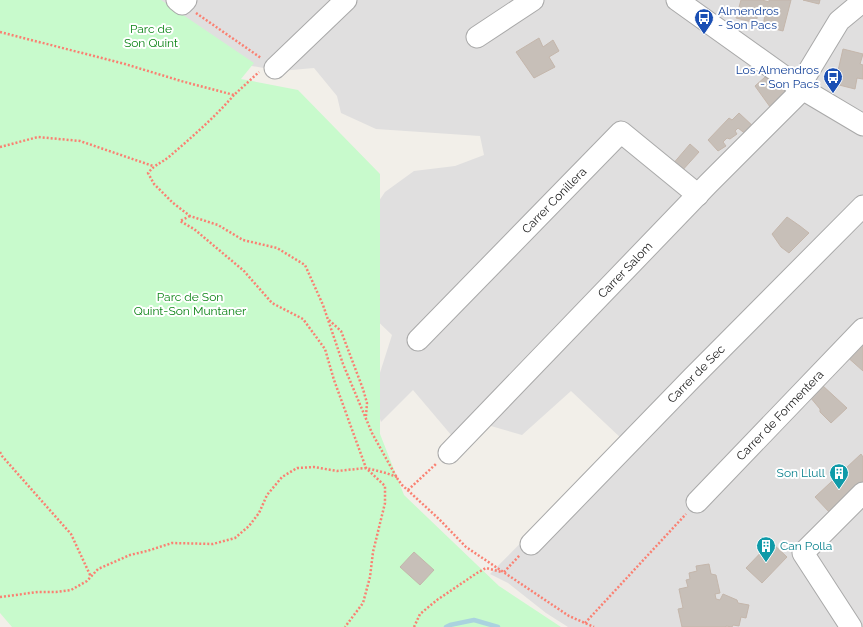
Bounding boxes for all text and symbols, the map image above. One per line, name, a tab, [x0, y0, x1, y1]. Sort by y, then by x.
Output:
place label: Almendros - Son Pacs	[718, 4, 779, 32]
bus stop icon: Almendros - Son Pacs	[693, 7, 715, 35]
park label: Parc de Son Quint	[124, 22, 178, 50]
place label: Los Almendros - Son Pacs	[736, 63, 819, 91]
bus stop icon: Los Almendros - Son Pacs	[822, 66, 844, 94]
street label: Carrer Conillera	[519, 165, 589, 236]
street label: Carrer Salom	[595, 239, 655, 301]
park label: Parc de Son Quint-Son Muntaner	[134, 290, 247, 318]
street label: Carrer de Sec	[665, 342, 728, 406]
street label: Carrer de Formentera	[734, 367, 826, 463]
building icon: Son Llull	[828, 462, 850, 490]
place label: Son Llull	[777, 466, 826, 480]
building icon: Can Polla	[755, 535, 777, 563]
place label: Can Polla	[780, 539, 832, 553]

